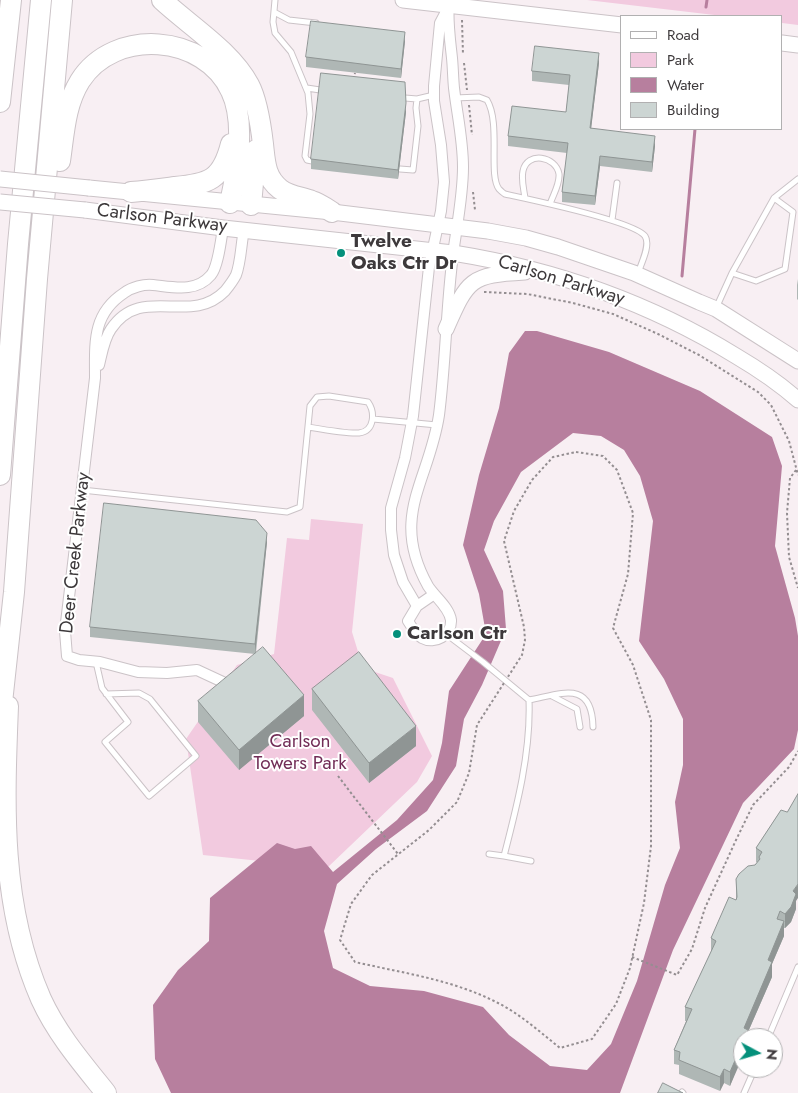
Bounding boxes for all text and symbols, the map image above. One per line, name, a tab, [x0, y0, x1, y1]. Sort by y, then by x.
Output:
legend	[620, 15, 783, 130]
text: Road	[667, 24, 699, 46]
text: Park	[667, 49, 694, 71]
text: Water	[667, 74, 704, 96]
text: Building	[667, 99, 719, 121]
street label: Carlson Parkway	[95, 200, 229, 238]
place label: Twelve Oaks Ctr Dr	[351, 231, 457, 275]
marker: Twelve Oaks Ctr Dr	[335, 247, 347, 259]
street label: Carlson Parkway	[495, 251, 627, 311]
street label: Deer Creek Parkway	[56, 471, 96, 635]
place label: Carlson Ctr	[407, 623, 507, 645]
marker: Carlson Ctr	[391, 628, 403, 640]
park label: Carlson Towers Park	[253, 731, 347, 775]
north arrow	[733, 1028, 783, 1078]
text: N	[761, 1048, 782, 1061]

